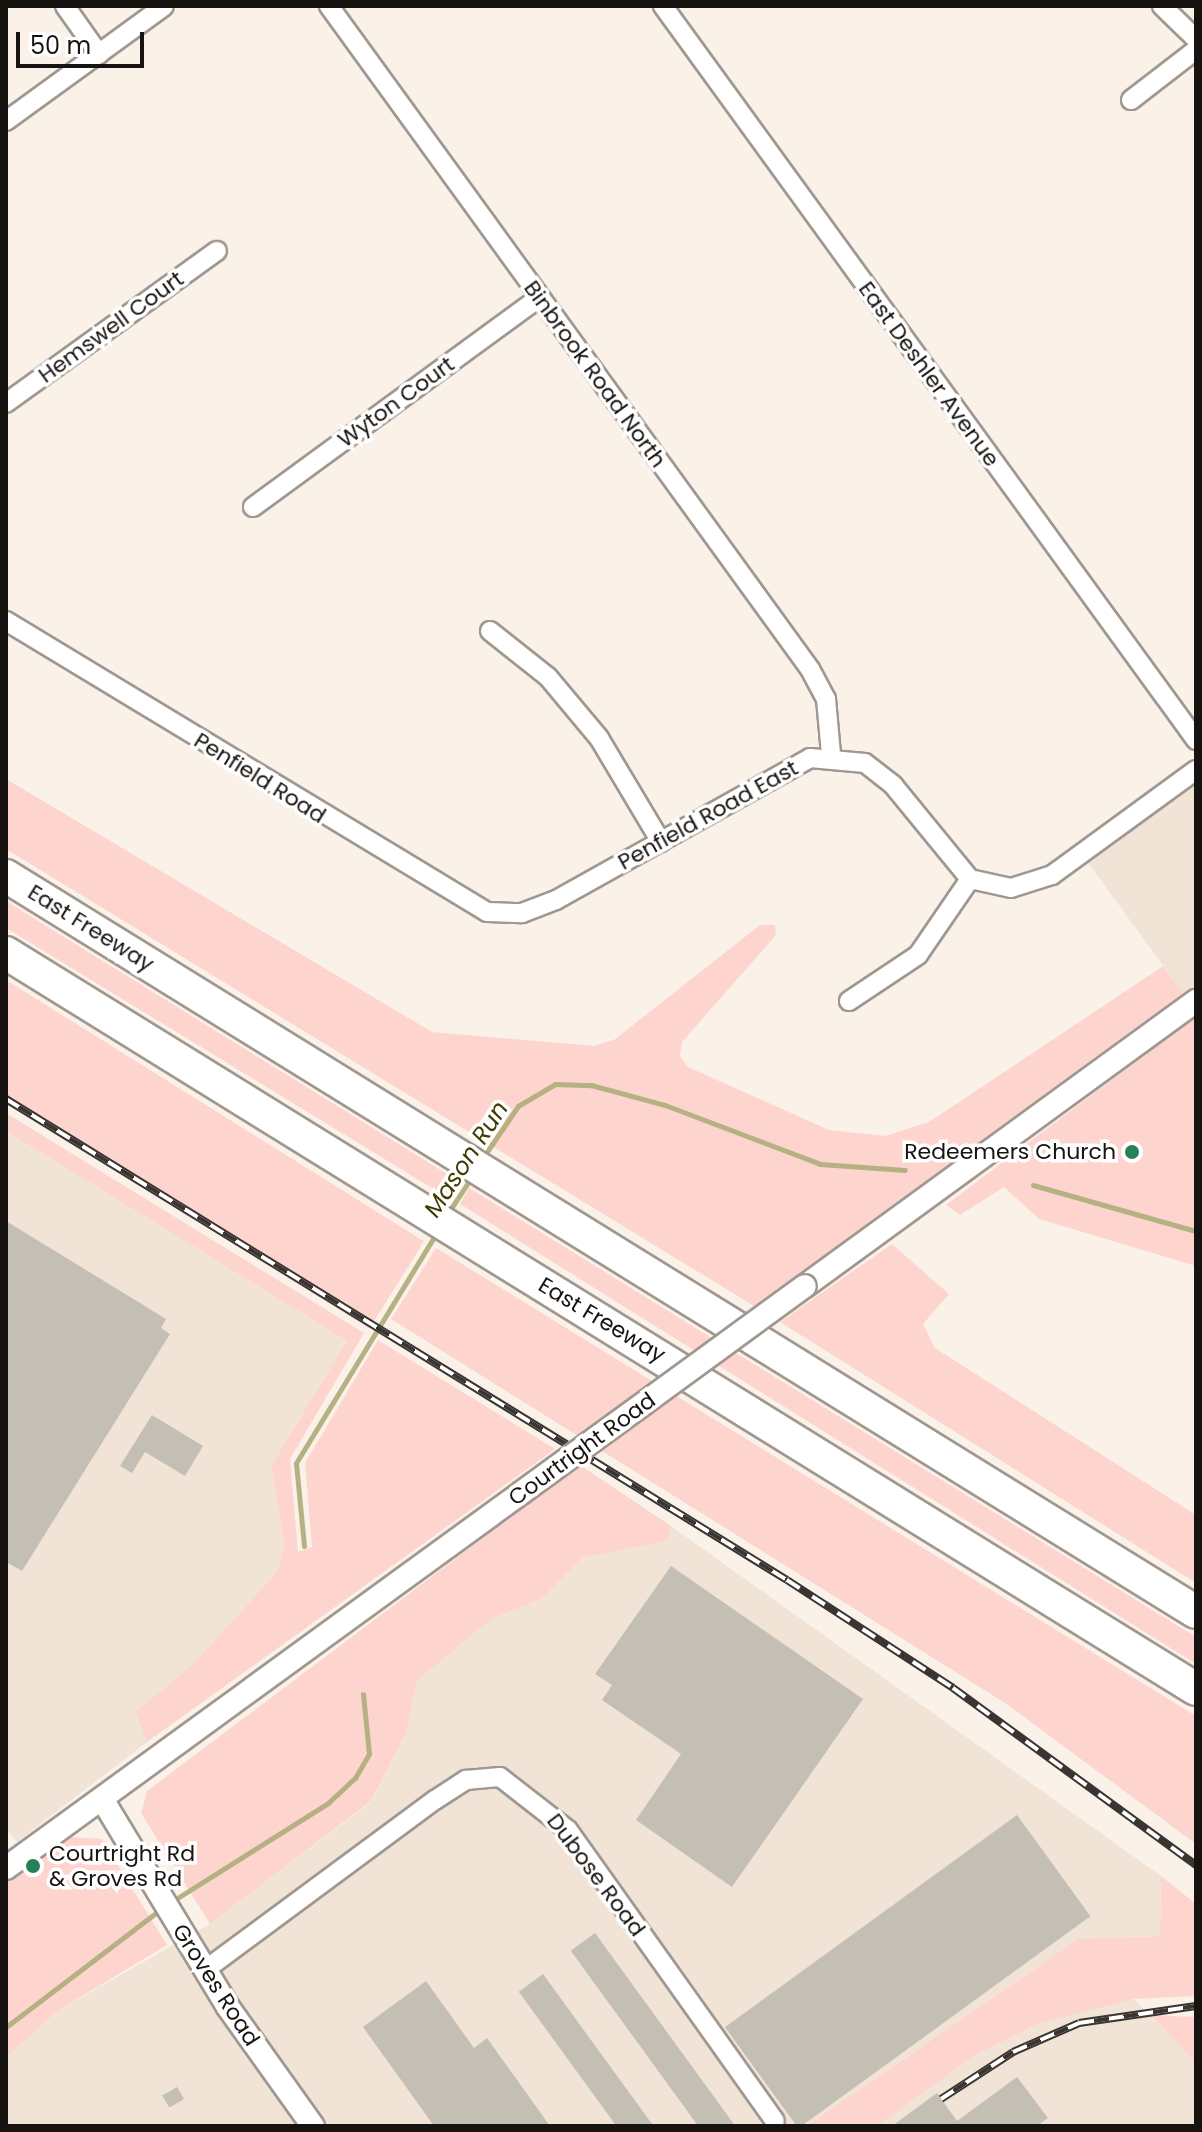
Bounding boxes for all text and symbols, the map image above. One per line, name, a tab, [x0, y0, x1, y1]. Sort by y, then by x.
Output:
scale bar	[20, 16, 148, 66]
text: 50 m	[30, 29, 91, 62]
street label: Hemswell Court	[33, 266, 189, 388]
street label: Binbrook Road North	[518, 275, 672, 473]
street label: East Deshler Avenue	[853, 276, 1005, 472]
street label: Wyton Court	[333, 351, 459, 453]
street label: Penfield Road	[189, 727, 331, 829]
street label: Penfield Road East	[613, 755, 803, 875]
street label: East Freeway	[23, 879, 159, 977]
water label: Mason Run	[418, 1096, 514, 1222]
place label: Redeemers Church	[904, 1139, 1116, 1165]
marker: Redeemers Church	[1123, 1143, 1141, 1161]
street label: East Freeway	[534, 1272, 670, 1368]
street label: Courtright Road	[503, 1387, 661, 1511]
street label: Dubose Road	[541, 1808, 651, 1942]
place label: Courtright Rd & Groves Rd	[49, 1840, 195, 1892]
marker: Courtright Rd & Groves Rd	[24, 1857, 42, 1875]
street label: Groves Road	[167, 1919, 265, 2051]

